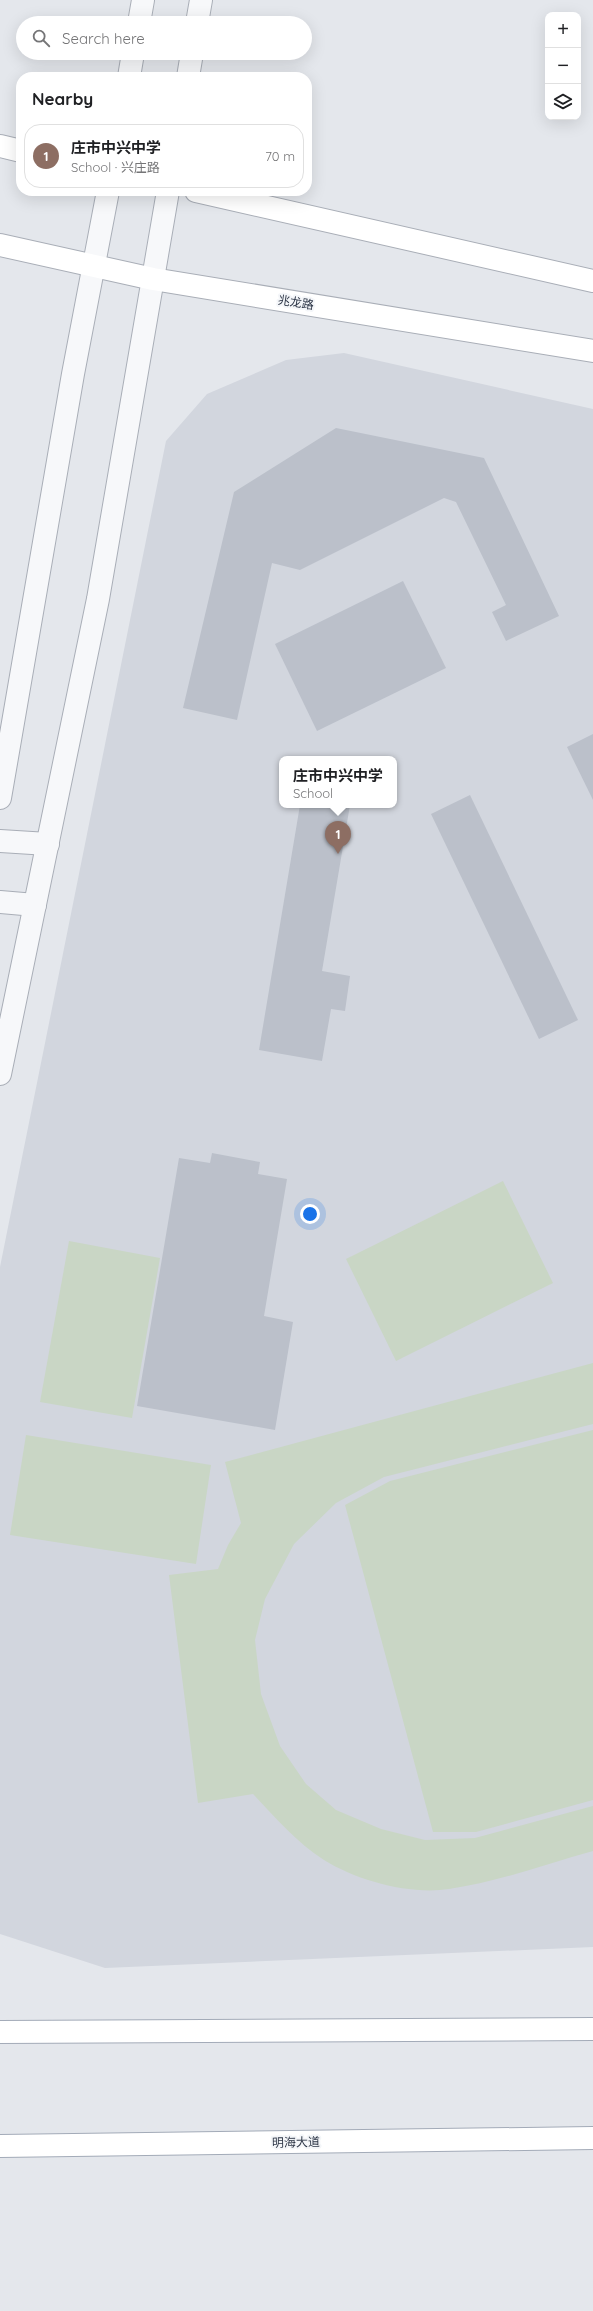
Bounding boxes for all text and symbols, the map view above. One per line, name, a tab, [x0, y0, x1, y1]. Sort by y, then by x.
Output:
map controls	[545, 12, 581, 120]
button: +	[545, 12, 581, 48]
search box	[16, 16, 312, 60]
icon: search	[30, 27, 52, 49]
text: Search here	[62, 29, 145, 48]
button: −	[545, 48, 581, 84]
button: layers	[545, 84, 581, 120]
text: Nearby	[32, 88, 93, 109]
text: 庄市中兴中学	[71, 138, 161, 157]
text: 1	[43, 148, 49, 164]
text: 70 m	[265, 148, 295, 164]
text: School · 兴庄路	[71, 159, 160, 175]
street label: 兆龙路	[277, 292, 315, 312]
popup	[279, 756, 397, 808]
text: 庄市中兴中学	[293, 766, 383, 785]
text: School	[293, 785, 333, 801]
pin: 1	[325, 821, 351, 854]
your location	[300, 1204, 320, 1224]
street label: 明海大道	[272, 2134, 320, 2150]

